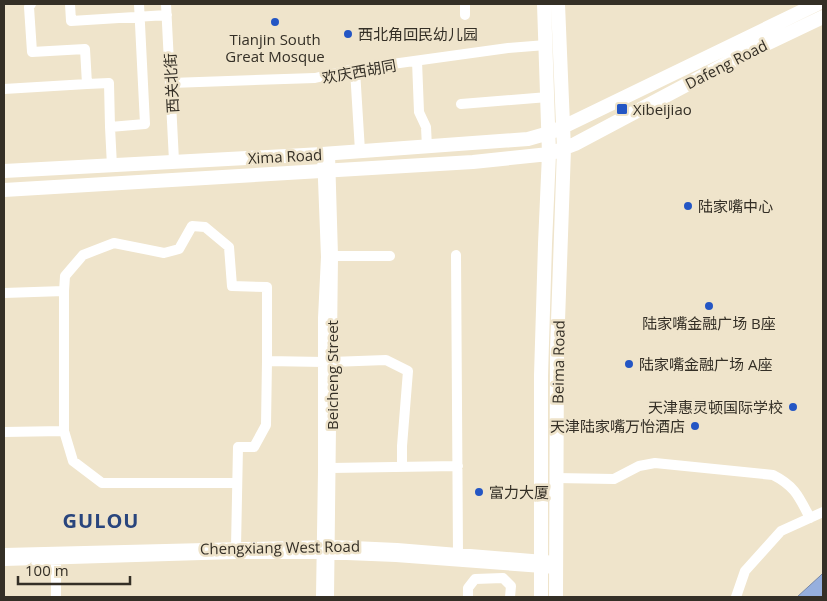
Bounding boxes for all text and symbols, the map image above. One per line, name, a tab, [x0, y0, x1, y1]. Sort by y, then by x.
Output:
marker: Tianjin South Great Mosque	[269, 16, 281, 28]
place label: 西北角回民幼儿园	[358, 24, 478, 44]
marker: 西北角回民幼儿园	[342, 28, 354, 40]
place label: Tianjin South Great Mosque	[225, 29, 325, 66]
street label: Dafeng Road	[681, 35, 771, 93]
street label: 西关北街	[159, 53, 183, 113]
street label: 欢庆西胡同	[320, 55, 398, 87]
place label: Xibeijiao	[633, 99, 692, 119]
marker: Xibeijiao	[615, 102, 629, 116]
street label: Xima Road	[247, 144, 323, 168]
place label: 陆家嘴中心	[698, 196, 773, 216]
marker: 陆家嘴中心	[682, 200, 694, 212]
marker: 陆家嘴金融广场 B座	[703, 300, 715, 312]
place label: 陆家嘴金融广场 B座	[642, 313, 776, 333]
street label: Beicheng Street	[322, 320, 342, 430]
street label: Beima Road	[547, 320, 569, 404]
place label: 陆家嘴金融广场 A座	[639, 354, 772, 374]
marker: 陆家嘴金融广场 A座	[623, 358, 635, 370]
place label: 天津惠灵顿国际学校	[648, 397, 783, 417]
marker: 天津惠灵顿国际学校	[787, 401, 799, 413]
place label: 天津陆家嘴万怡酒店	[550, 416, 685, 436]
marker: 天津陆家嘴万怡酒店	[689, 420, 701, 432]
place label: 富力大厦	[489, 482, 549, 502]
marker: 富力大厦	[473, 486, 485, 498]
district label: GULOU	[63, 507, 139, 534]
street label: Chengxiang West Road	[200, 536, 360, 558]
scale bar	[18, 554, 130, 586]
text: 100 m	[25, 560, 69, 580]

